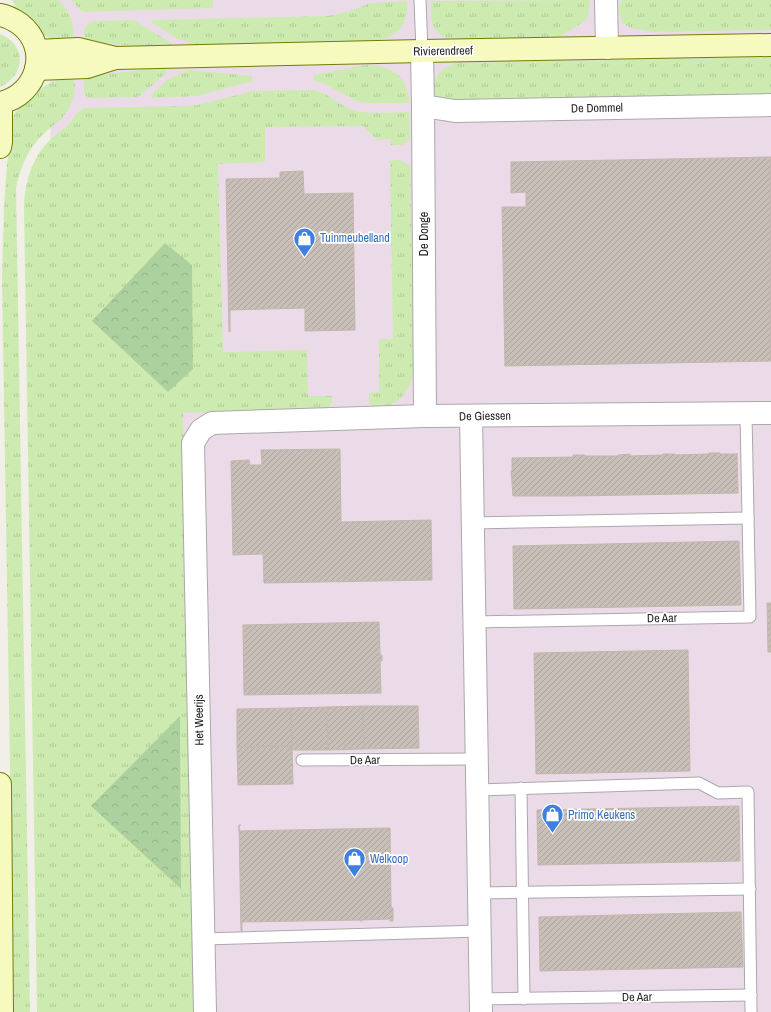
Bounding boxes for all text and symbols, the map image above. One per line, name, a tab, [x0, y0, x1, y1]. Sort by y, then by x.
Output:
street label: Rivierendreef	[413, 42, 473, 60]
street label: De Dommel	[571, 100, 623, 116]
street label: De Donge	[416, 212, 432, 256]
shop icon: Tuinmeubelland	[291, 225, 317, 258]
place label: Tuinmeubelland	[320, 230, 390, 246]
street label: De Giessen	[459, 408, 511, 424]
street label: De Aar	[647, 610, 678, 626]
street label: Het Weerijs	[191, 694, 207, 746]
street label: De Aar	[350, 752, 381, 768]
shop icon: Primo Keukens	[540, 802, 566, 835]
place label: Primo Keukens	[568, 807, 635, 823]
shop icon: Welkoop	[341, 846, 367, 879]
place label: Welkoop	[370, 851, 408, 867]
street label: De Aar	[622, 989, 653, 1005]

